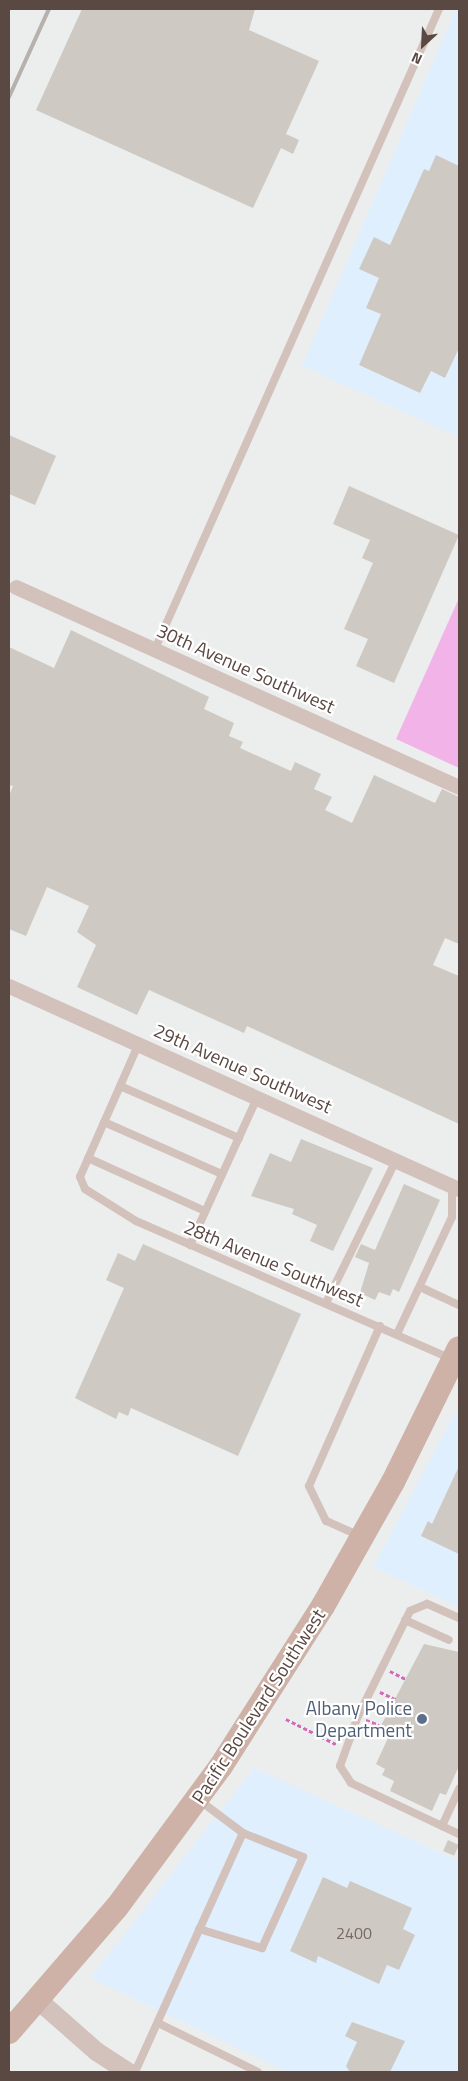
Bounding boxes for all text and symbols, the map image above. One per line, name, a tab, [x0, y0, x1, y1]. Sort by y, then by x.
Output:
north arrow	[398, 20, 448, 70]
text: N	[408, 47, 425, 71]
street label: 30th Avenue Southwest	[153, 618, 339, 718]
street label: 29th Avenue Southwest	[150, 1018, 336, 1118]
street label: 28th Avenue Southwest	[181, 1215, 367, 1311]
street label: Pacific Boulevard Southwest	[187, 1604, 329, 1808]
place label: Albany Police Department	[306, 1697, 412, 1741]
marker: Albany Police Department	[416, 1713, 428, 1725]
house number: 2400	[336, 1923, 372, 1943]

